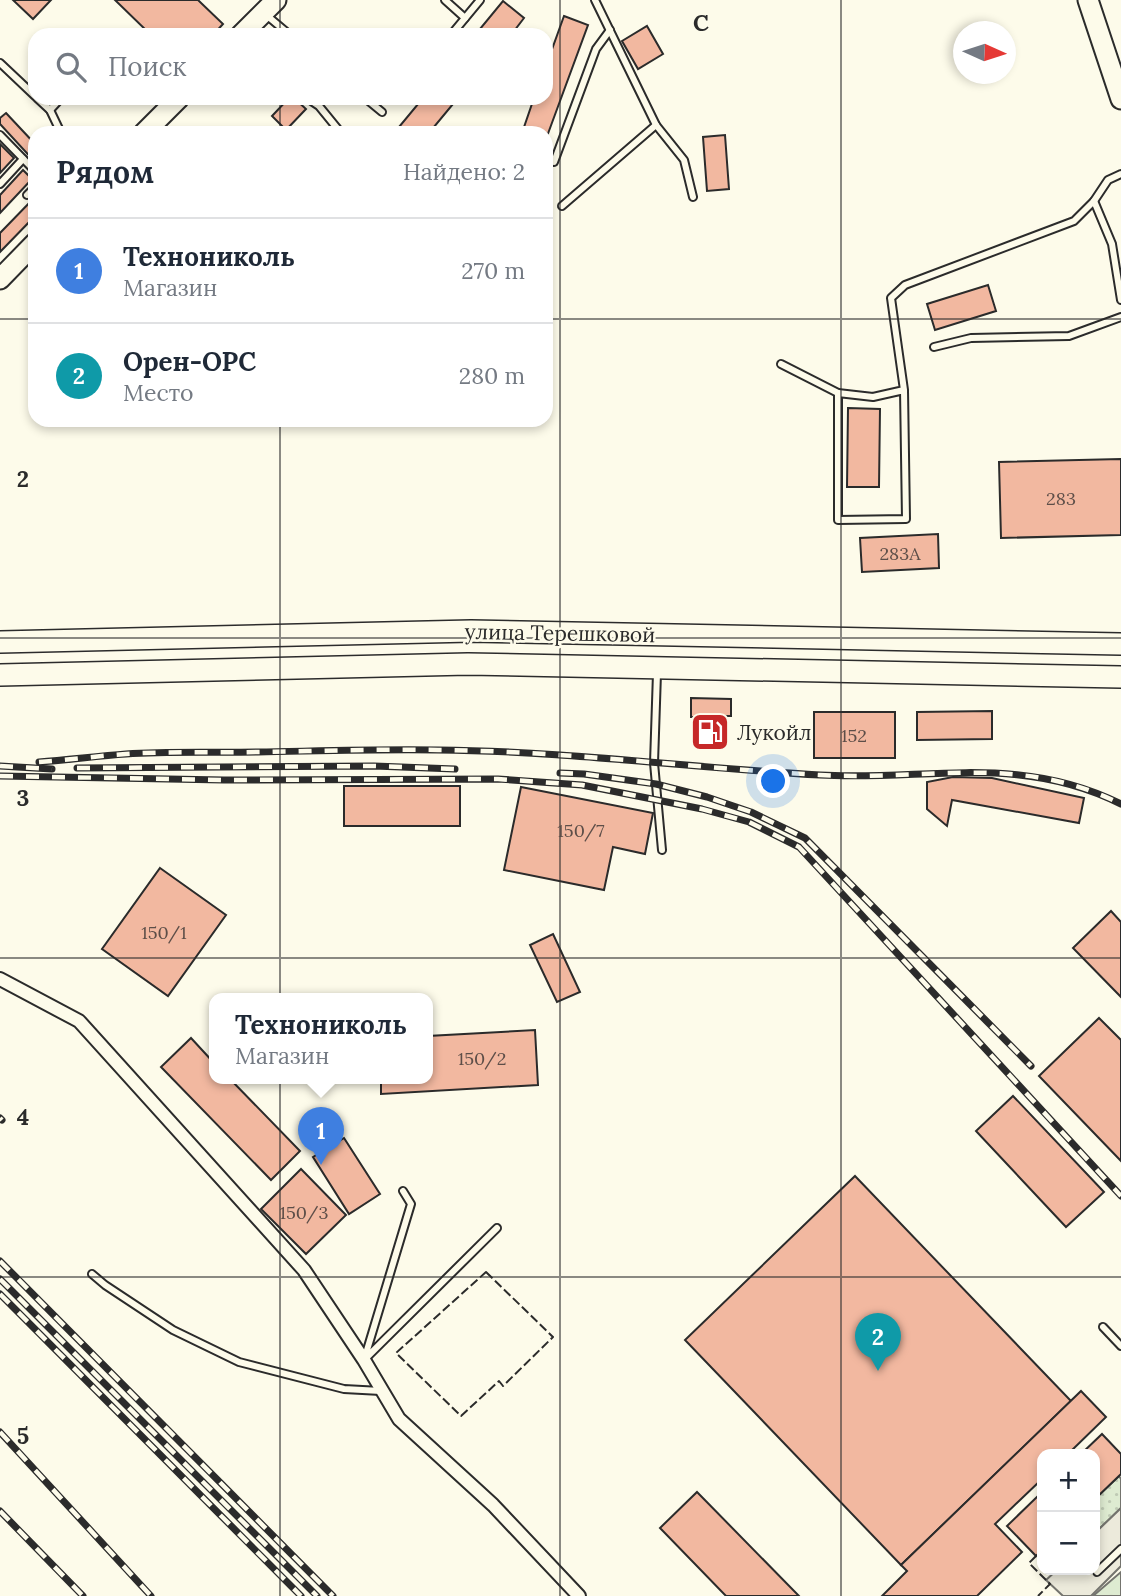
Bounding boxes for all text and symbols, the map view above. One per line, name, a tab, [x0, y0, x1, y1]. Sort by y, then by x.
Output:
text: C	[693, 8, 709, 37]
north arrow	[953, 21, 1016, 84]
search box	[28, 28, 553, 105]
icon: search	[52, 48, 90, 86]
text: Поиск	[108, 50, 187, 83]
text: Рядом	[56, 153, 154, 191]
text: Найдено: 2	[403, 157, 525, 186]
text: Технониколь	[123, 240, 295, 273]
text: 1	[74, 256, 84, 285]
text: 270 m	[461, 256, 525, 285]
text: Магазин	[123, 273, 217, 302]
text: Орен-ОРС	[123, 345, 256, 378]
text: 2	[73, 361, 85, 390]
text: 280 m	[459, 361, 525, 390]
text: Место	[123, 378, 194, 407]
text: 2	[17, 464, 29, 493]
house number: 283	[1046, 487, 1076, 510]
house number: 283А	[879, 542, 921, 565]
street label: улица Терешковой	[464, 618, 656, 648]
fuel station icon: Лукойл	[689, 711, 731, 753]
place label: Лукойл	[737, 719, 811, 746]
house number: 152	[841, 724, 867, 747]
your location	[756, 764, 790, 798]
text: 3	[17, 783, 29, 812]
house number: 150/7	[557, 819, 605, 842]
house number: 150/1	[141, 921, 187, 944]
popup	[209, 993, 433, 1084]
text: Технониколь	[235, 1008, 407, 1041]
text: Магазин	[235, 1041, 329, 1070]
house number: 150/2	[458, 1047, 506, 1070]
text: 4	[17, 1102, 29, 1131]
pin: 1	[298, 1107, 344, 1165]
house number: 150/3	[279, 1201, 329, 1224]
pin: 2	[855, 1313, 901, 1371]
text: 5	[17, 1421, 29, 1450]
map controls	[1037, 1449, 1100, 1575]
button: +	[1037, 1449, 1100, 1512]
button: −	[1037, 1512, 1100, 1575]

